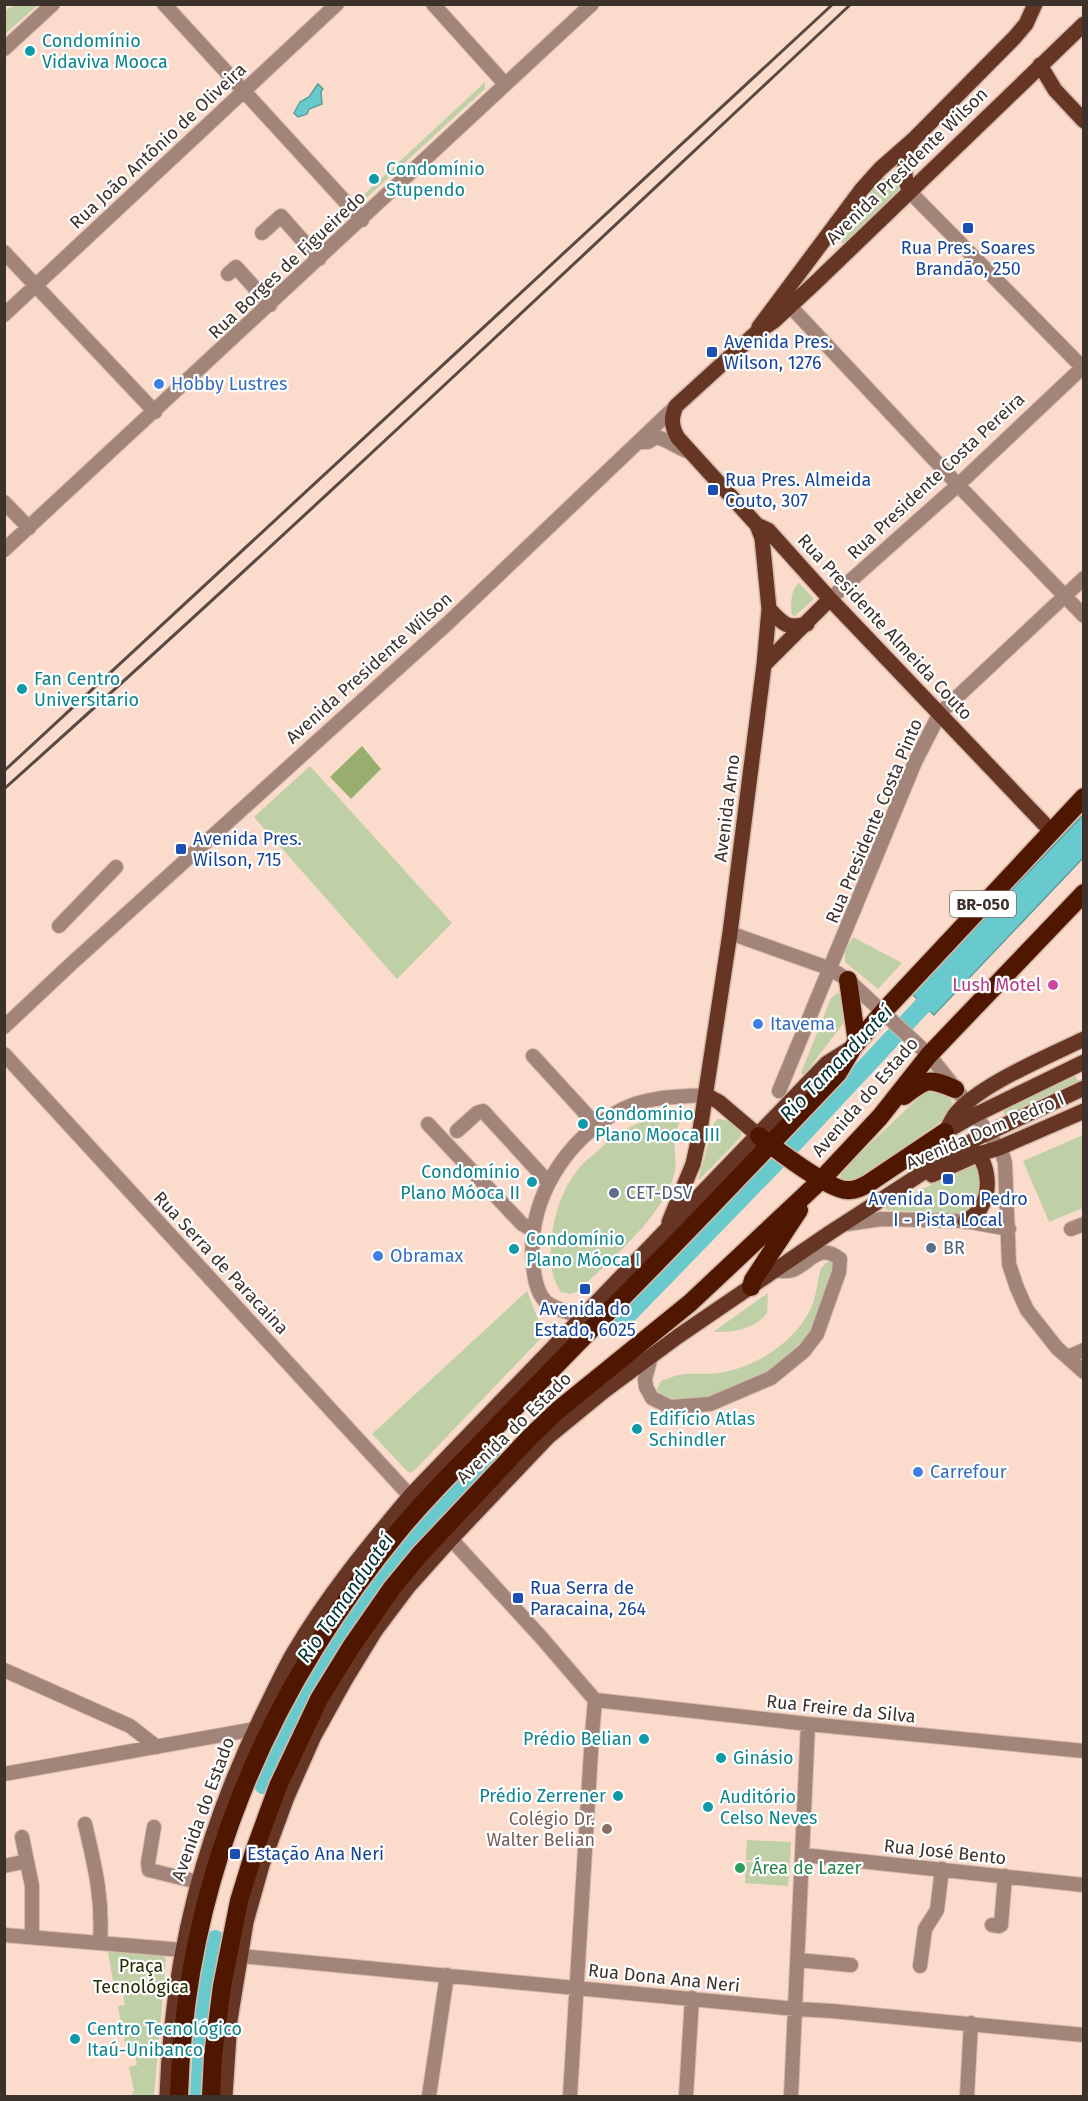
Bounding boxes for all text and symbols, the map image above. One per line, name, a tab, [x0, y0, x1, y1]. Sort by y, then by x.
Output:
place label: Condomínio Vidaviva Mooca	[42, 30, 168, 73]
marker: Condomínio Vidaviva Mooca	[23, 44, 37, 58]
street label: Rua João Antônio de Oliveira	[65, 58, 251, 234]
street label: Avenida Presidente Wilson	[822, 83, 992, 249]
place label: Condomínio Stupendo	[386, 158, 485, 201]
marker: Condomínio Stupendo	[367, 172, 381, 186]
street label: Rua Borges de Figueiredo	[204, 186, 370, 344]
marker: Rua Pres. Soares Brandão, 250	[961, 221, 975, 235]
place label: Rua Pres. Soares Brandão, 250	[901, 237, 1035, 280]
place label: Avenida Pres. Wilson, 1276	[724, 331, 833, 374]
marker: Avenida Pres. Wilson, 1276	[705, 345, 719, 359]
place label: Hobby Lustres	[171, 373, 287, 395]
marker: Hobby Lustres	[152, 377, 166, 391]
street label: Rua Presidente Costa Pereira	[843, 388, 1029, 564]
place label: Rua Pres. Almeida Couto, 307	[725, 469, 871, 512]
marker: Rua Pres. Almeida Couto, 307	[706, 483, 720, 497]
street label: Rua Presidente Almeida Couto	[793, 529, 977, 725]
street label: Avenida Presidente Wilson	[281, 587, 457, 749]
place label: Fan Centro Universitario	[34, 668, 139, 711]
marker: Fan Centro Universitario	[15, 682, 29, 696]
street label: Rua Presidente Costa Pinto	[821, 715, 927, 927]
street label: Avenida Arno	[709, 753, 745, 863]
place label: Avenida Pres. Wilson, 715	[193, 828, 302, 871]
marker: Avenida Pres. Wilson, 715	[174, 842, 188, 856]
road number: BR-050	[950, 891, 1016, 917]
place label: Lush Motel	[952, 974, 1041, 996]
marker: Lush Motel	[1046, 978, 1060, 992]
water label: Rio Tamanduateí	[775, 999, 898, 1126]
place label: Itavema	[770, 1013, 835, 1035]
marker: Itavema	[751, 1017, 765, 1031]
street label: Avenida do Estado	[807, 1033, 923, 1161]
street label: Avenida Dom Pedro I	[903, 1088, 1067, 1174]
place label: Condomínio Plano Mooca III	[595, 1103, 720, 1146]
marker: Condomínio Plano Mooca III	[576, 1117, 590, 1131]
place label: Condomínio Plano Móoca II	[400, 1161, 520, 1204]
marker: Avenida Dom Pedro I - Pista Local	[941, 1172, 955, 1186]
marker: Condomínio Plano Móoca II	[525, 1175, 539, 1189]
place label: CET-DSV	[626, 1182, 692, 1204]
marker: CET-DSV	[607, 1186, 621, 1200]
street label: Rua Serra de Paracaina	[149, 1187, 293, 1339]
place label: Avenida Dom Pedro I - Pista Local	[868, 1188, 1028, 1231]
place label: Condomínio Plano Móoca I	[526, 1228, 640, 1271]
place label: BR	[943, 1237, 965, 1259]
marker: BR	[924, 1241, 938, 1255]
marker: Condomínio Plano Móoca I	[507, 1242, 521, 1256]
place label: Obramax	[390, 1245, 463, 1267]
marker: Obramax	[371, 1249, 385, 1263]
marker: Avenida do Estado, 6025	[578, 1282, 592, 1296]
place label: Avenida do Estado, 6025	[534, 1298, 636, 1341]
street label: Avenida do Estado	[452, 1368, 576, 1488]
place label: Edifício Atlas Schindler	[649, 1408, 755, 1451]
marker: Edifício Atlas Schindler	[630, 1422, 644, 1436]
place label: Carrefour	[930, 1461, 1007, 1483]
marker: Carrefour	[911, 1465, 925, 1479]
water label: Rio Tamanduateí	[292, 1528, 399, 1667]
place label: Rua Serra de Paracaina, 264	[530, 1577, 647, 1620]
marker: Rua Serra de Paracaina, 264	[511, 1591, 525, 1605]
street label: Rua Freire da Silva	[765, 1690, 917, 1728]
place label: Prédio Belian	[523, 1728, 632, 1750]
marker: Prédio Belian	[637, 1732, 651, 1746]
street label: Avenida do Estado	[167, 1734, 239, 1884]
place label: Ginásio	[733, 1747, 794, 1769]
marker: Ginásio	[714, 1751, 728, 1765]
place label: Prédio Zerrener	[479, 1785, 606, 1807]
place label: Auditório Celso Neves	[720, 1786, 818, 1829]
marker: Prédio Zerrener	[611, 1789, 625, 1803]
marker: Auditório Celso Neves	[701, 1800, 715, 1814]
place label: Colégio Dr. Walter Belian	[487, 1808, 595, 1851]
marker: Colégio Dr. Walter Belian	[600, 1822, 614, 1836]
street label: Rua José Bento	[883, 1835, 1007, 1869]
place label: Estação Ana Neri	[247, 1843, 384, 1865]
marker: Estação Ana Neri	[228, 1847, 242, 1861]
place label: Área de Lazer	[752, 1856, 861, 1879]
marker: Área de Lazer	[733, 1861, 747, 1875]
park label: Praça Tecnológica	[93, 1955, 189, 1998]
street label: Rua Dona Ana Neri	[587, 1959, 741, 1997]
place label: Centro Tecnológico Itaú-Unibanco	[87, 2018, 242, 2061]
marker: Centro Tecnológico Itaú-Unibanco	[68, 2032, 82, 2046]

